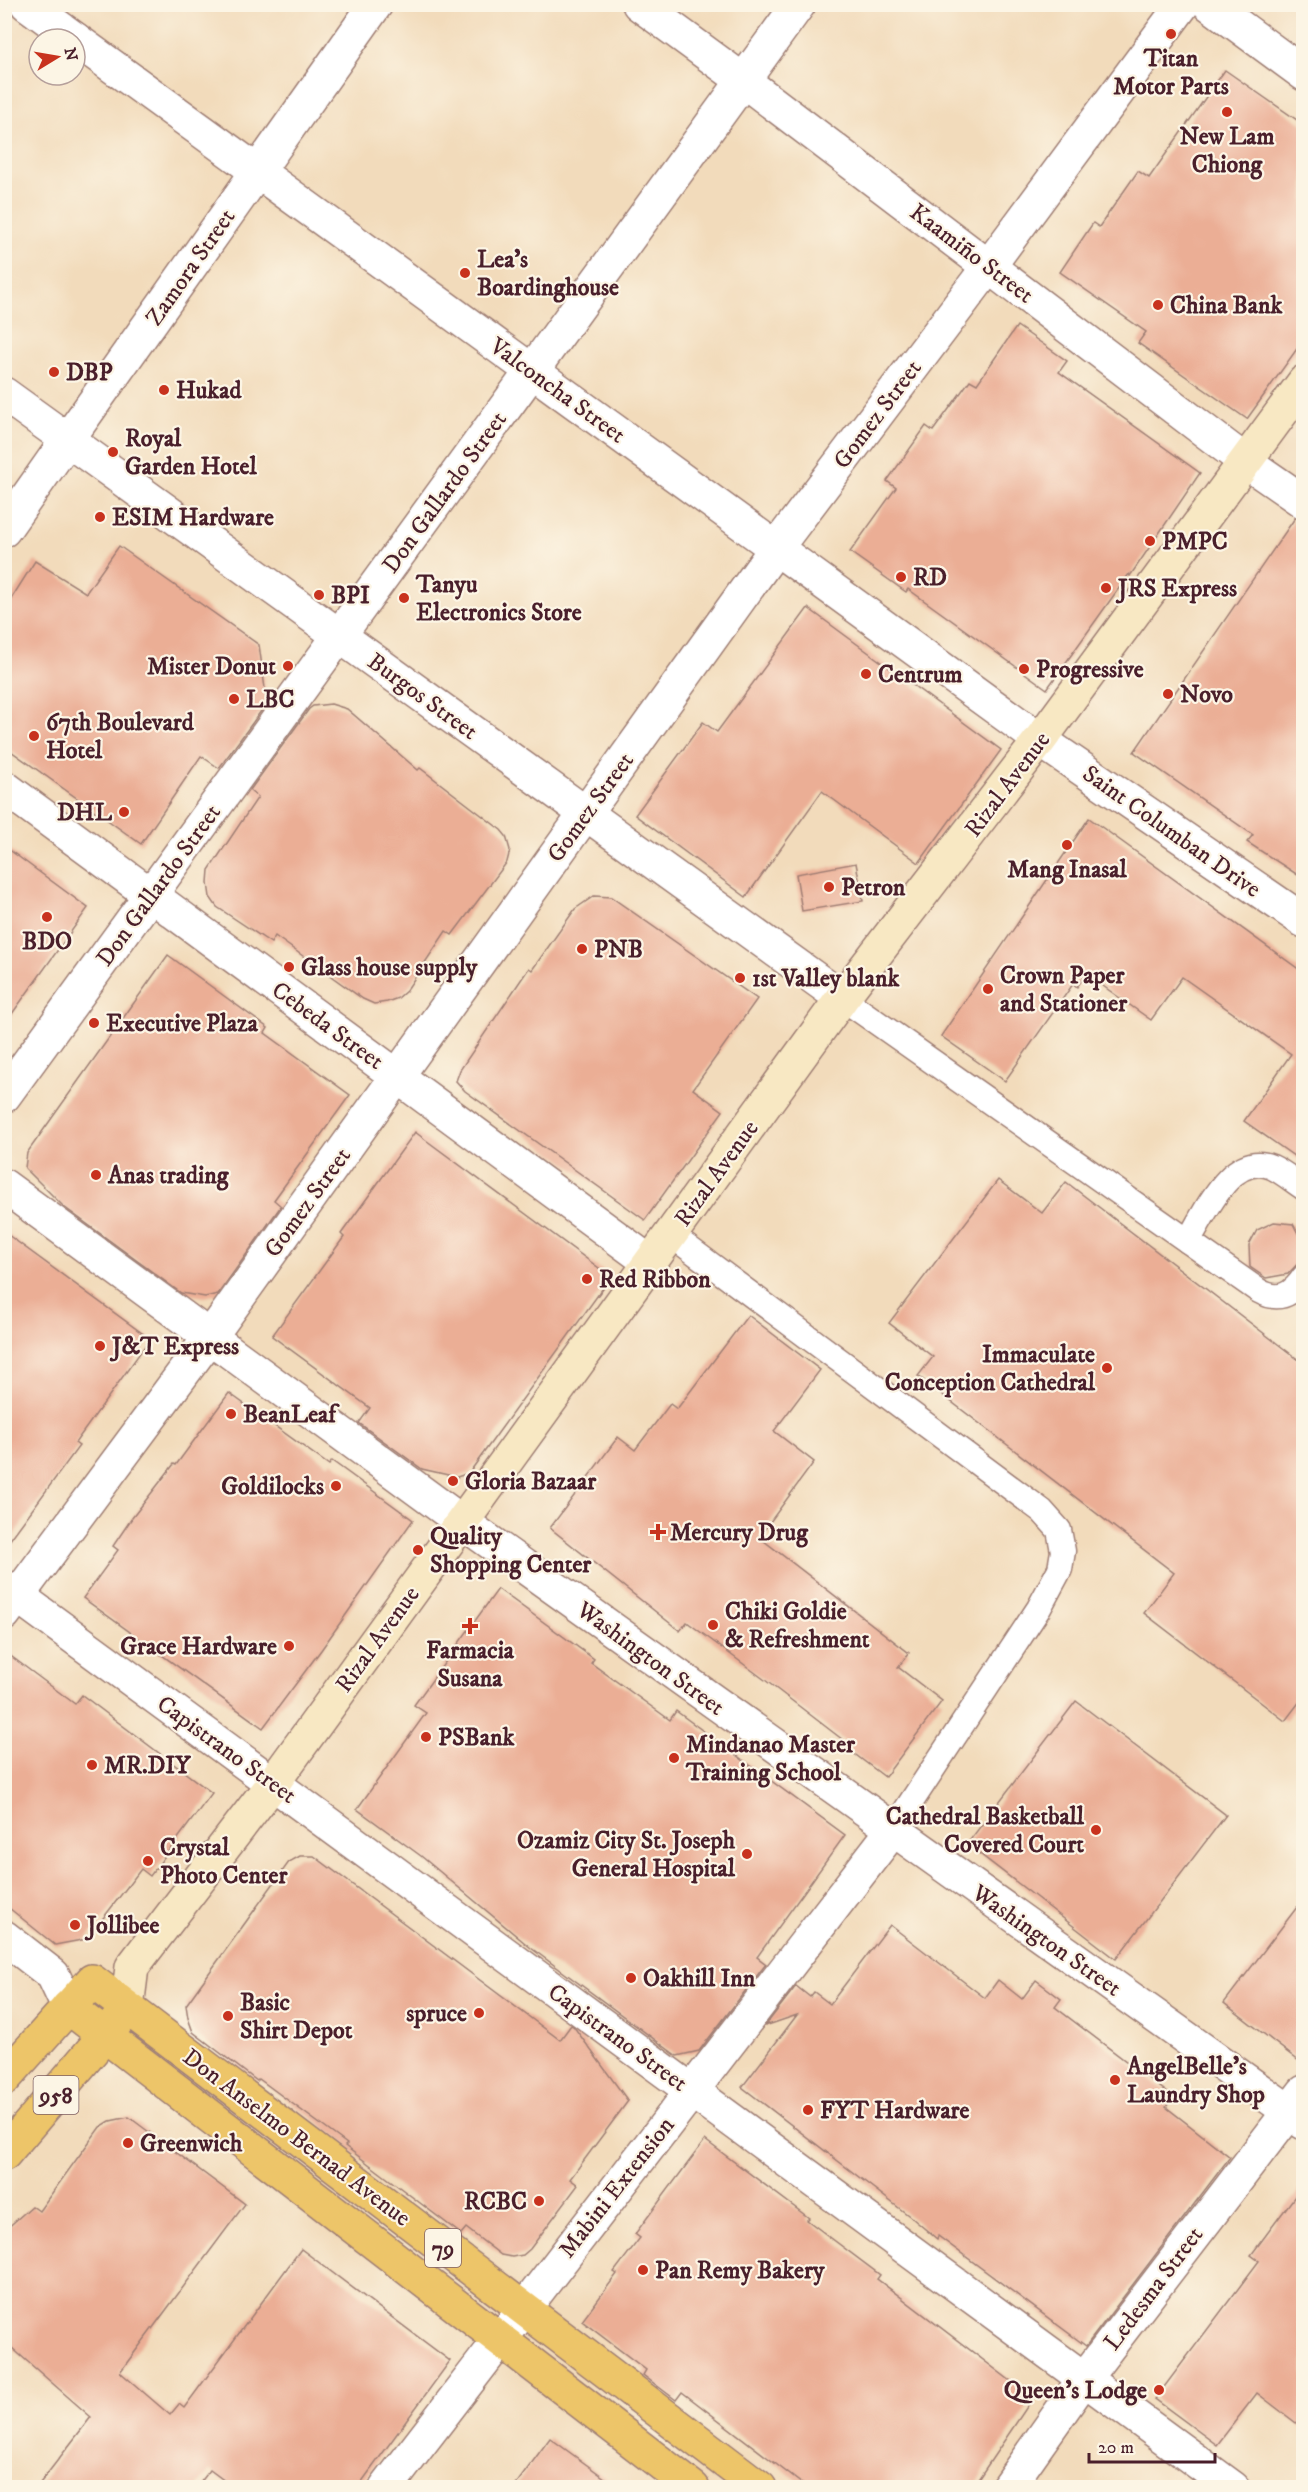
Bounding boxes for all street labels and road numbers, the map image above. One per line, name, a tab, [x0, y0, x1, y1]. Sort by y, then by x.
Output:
street label: Kaamiño Street	[903, 197, 1040, 310]
street label: Zamora Street	[139, 203, 242, 332]
street label: Valconcha Street	[483, 331, 631, 450]
street label: Gomez Street	[827, 354, 929, 475]
street label: Don Gallardo Street	[376, 405, 514, 580]
street label: Burgos Street	[361, 647, 484, 747]
street label: Rizal Avenue	[958, 726, 1057, 843]
street label: Gomez Street	[541, 746, 641, 868]
street label: Saint Columban Drive	[1076, 759, 1266, 905]
street label: Don Gallardo Street	[90, 798, 228, 973]
street label: Cebeda Street	[266, 975, 390, 1077]
street label: Rizal Avenue	[668, 1114, 766, 1233]
street label: Gomez Street	[258, 1141, 358, 1263]
street label: Rizal Avenue	[329, 1580, 427, 1699]
street label: Washington Street	[570, 1594, 730, 1723]
street label: Capistrano Street	[151, 1689, 302, 1811]
street label: Washington Street	[965, 1878, 1127, 2004]
street label: Capistrano Street	[542, 1977, 693, 2099]
street label: Don Anselmo Bernad Avenue	[176, 2042, 417, 2233]
road number: 958	[34, 2076, 78, 2114]
street label: Mabini Extension	[552, 2111, 681, 2264]
street label: Ledesma Street	[1097, 2221, 1210, 2356]
road number: 79	[425, 2229, 461, 2267]

